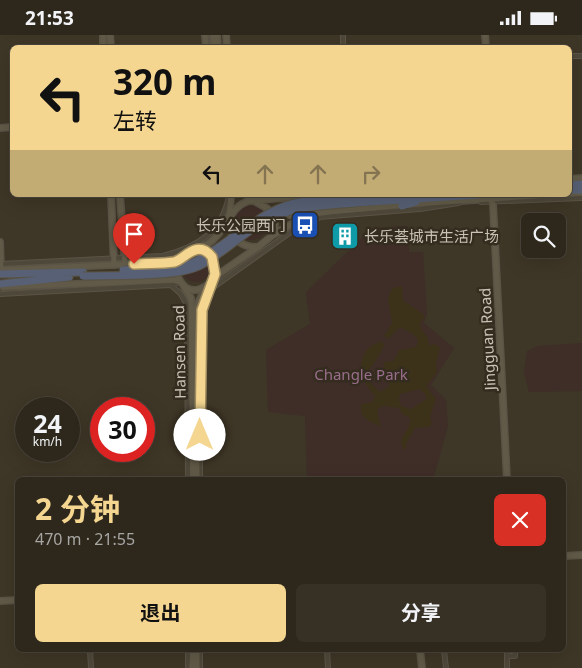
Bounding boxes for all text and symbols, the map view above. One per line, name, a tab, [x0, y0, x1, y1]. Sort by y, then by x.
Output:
text: 21:53	[25, 5, 74, 31]
text: 320 m	[113, 58, 216, 105]
icon: left	[30, 65, 95, 130]
text: 左转	[113, 105, 157, 135]
icon: left	[198, 160, 226, 188]
icon: ahead	[251, 160, 279, 188]
icon: ahead	[304, 160, 332, 188]
icon: right	[357, 160, 385, 188]
bus stop icon: 长乐公园西门	[290, 210, 320, 240]
pin	[113, 213, 155, 264]
map controls	[521, 213, 566, 258]
button: search	[521, 213, 566, 258]
place label: 长乐公园西门	[196, 215, 286, 235]
icon: arrive	[120, 220, 148, 248]
building icon: 长乐荟城市生活广场	[330, 221, 360, 251]
place label: 长乐荟城市生活广场	[364, 226, 499, 246]
street label: Jingguan Road	[474, 287, 500, 393]
street label: Hansen Road	[168, 305, 190, 399]
park label: Changle Park	[314, 364, 408, 384]
speed limit sign: 30	[90, 397, 155, 462]
text: 24	[33, 406, 62, 440]
position arrow	[173, 408, 225, 460]
text: km/h	[33, 433, 62, 450]
text: 2 分钟	[35, 488, 120, 529]
button: close	[494, 494, 546, 546]
text: 470 m · 21:55	[35, 528, 135, 550]
button: 退出	[35, 584, 286, 642]
button: 分享	[296, 584, 546, 642]

